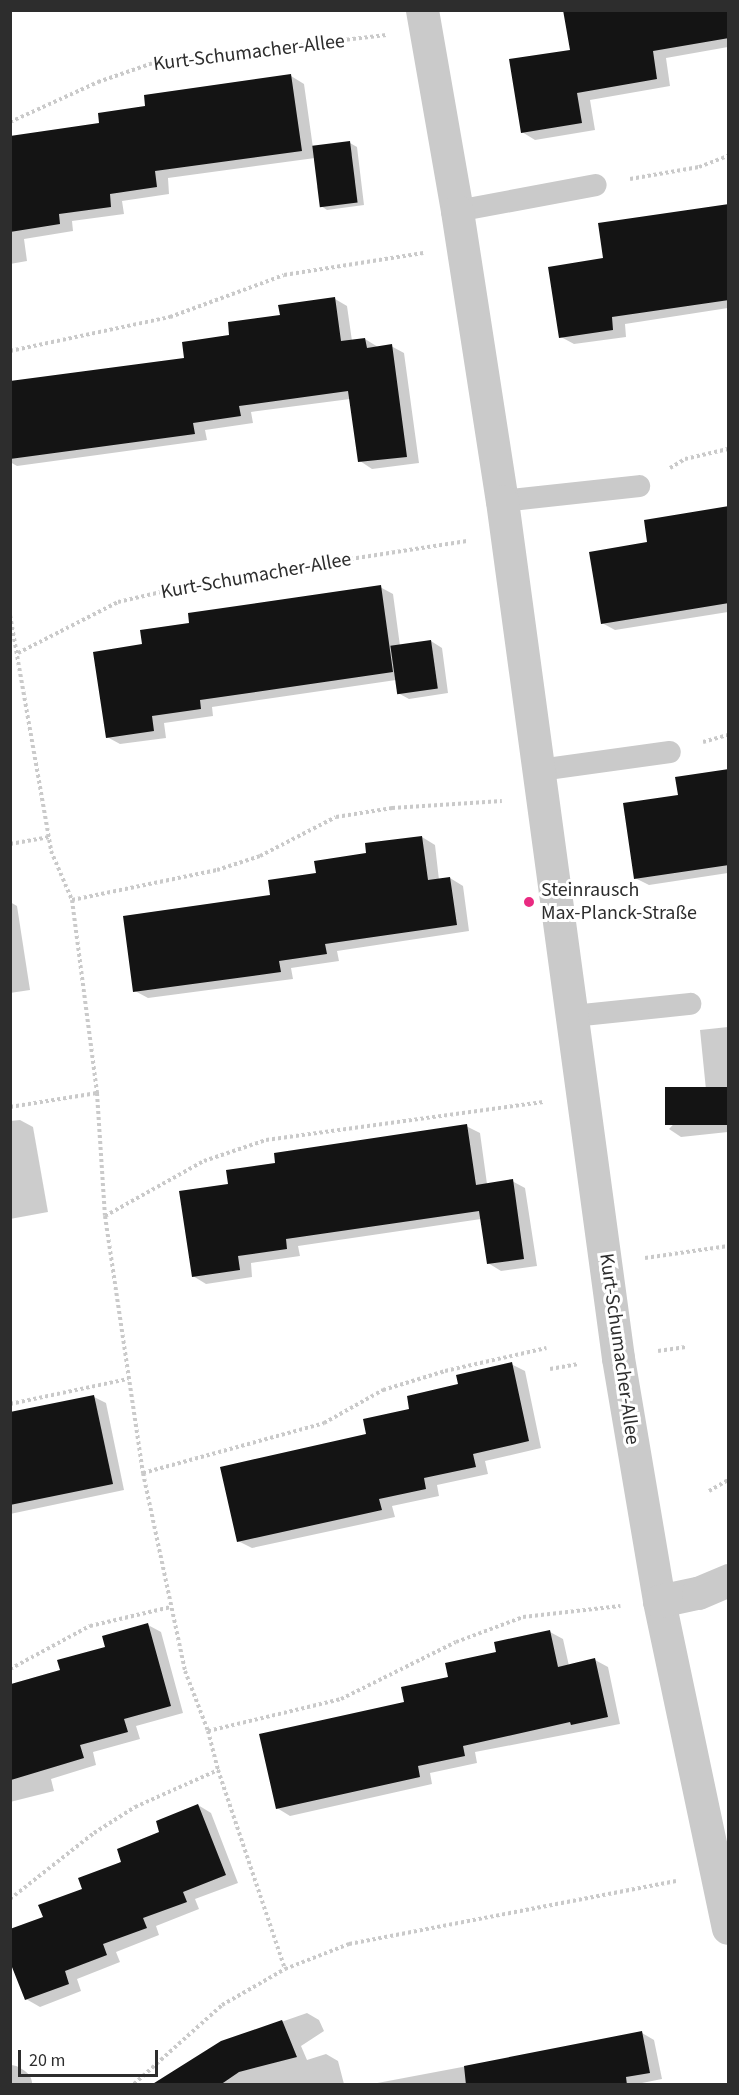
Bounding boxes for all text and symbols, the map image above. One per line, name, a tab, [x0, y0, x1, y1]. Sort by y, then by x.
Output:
street label: Kurt-Schumacher-Allee	[152, 29, 346, 77]
street label: Kurt-Schumacher-Allee	[159, 547, 353, 605]
place label: Steinrausch Max-Planck-Straße	[541, 879, 697, 926]
marker: Steinrausch Max-Planck-Straße	[522, 895, 536, 909]
street label: Kurt-Schumacher-Allee	[594, 1252, 644, 1446]
scale bar	[21, 2038, 160, 2076]
text: 20 m	[29, 2048, 65, 2073]

